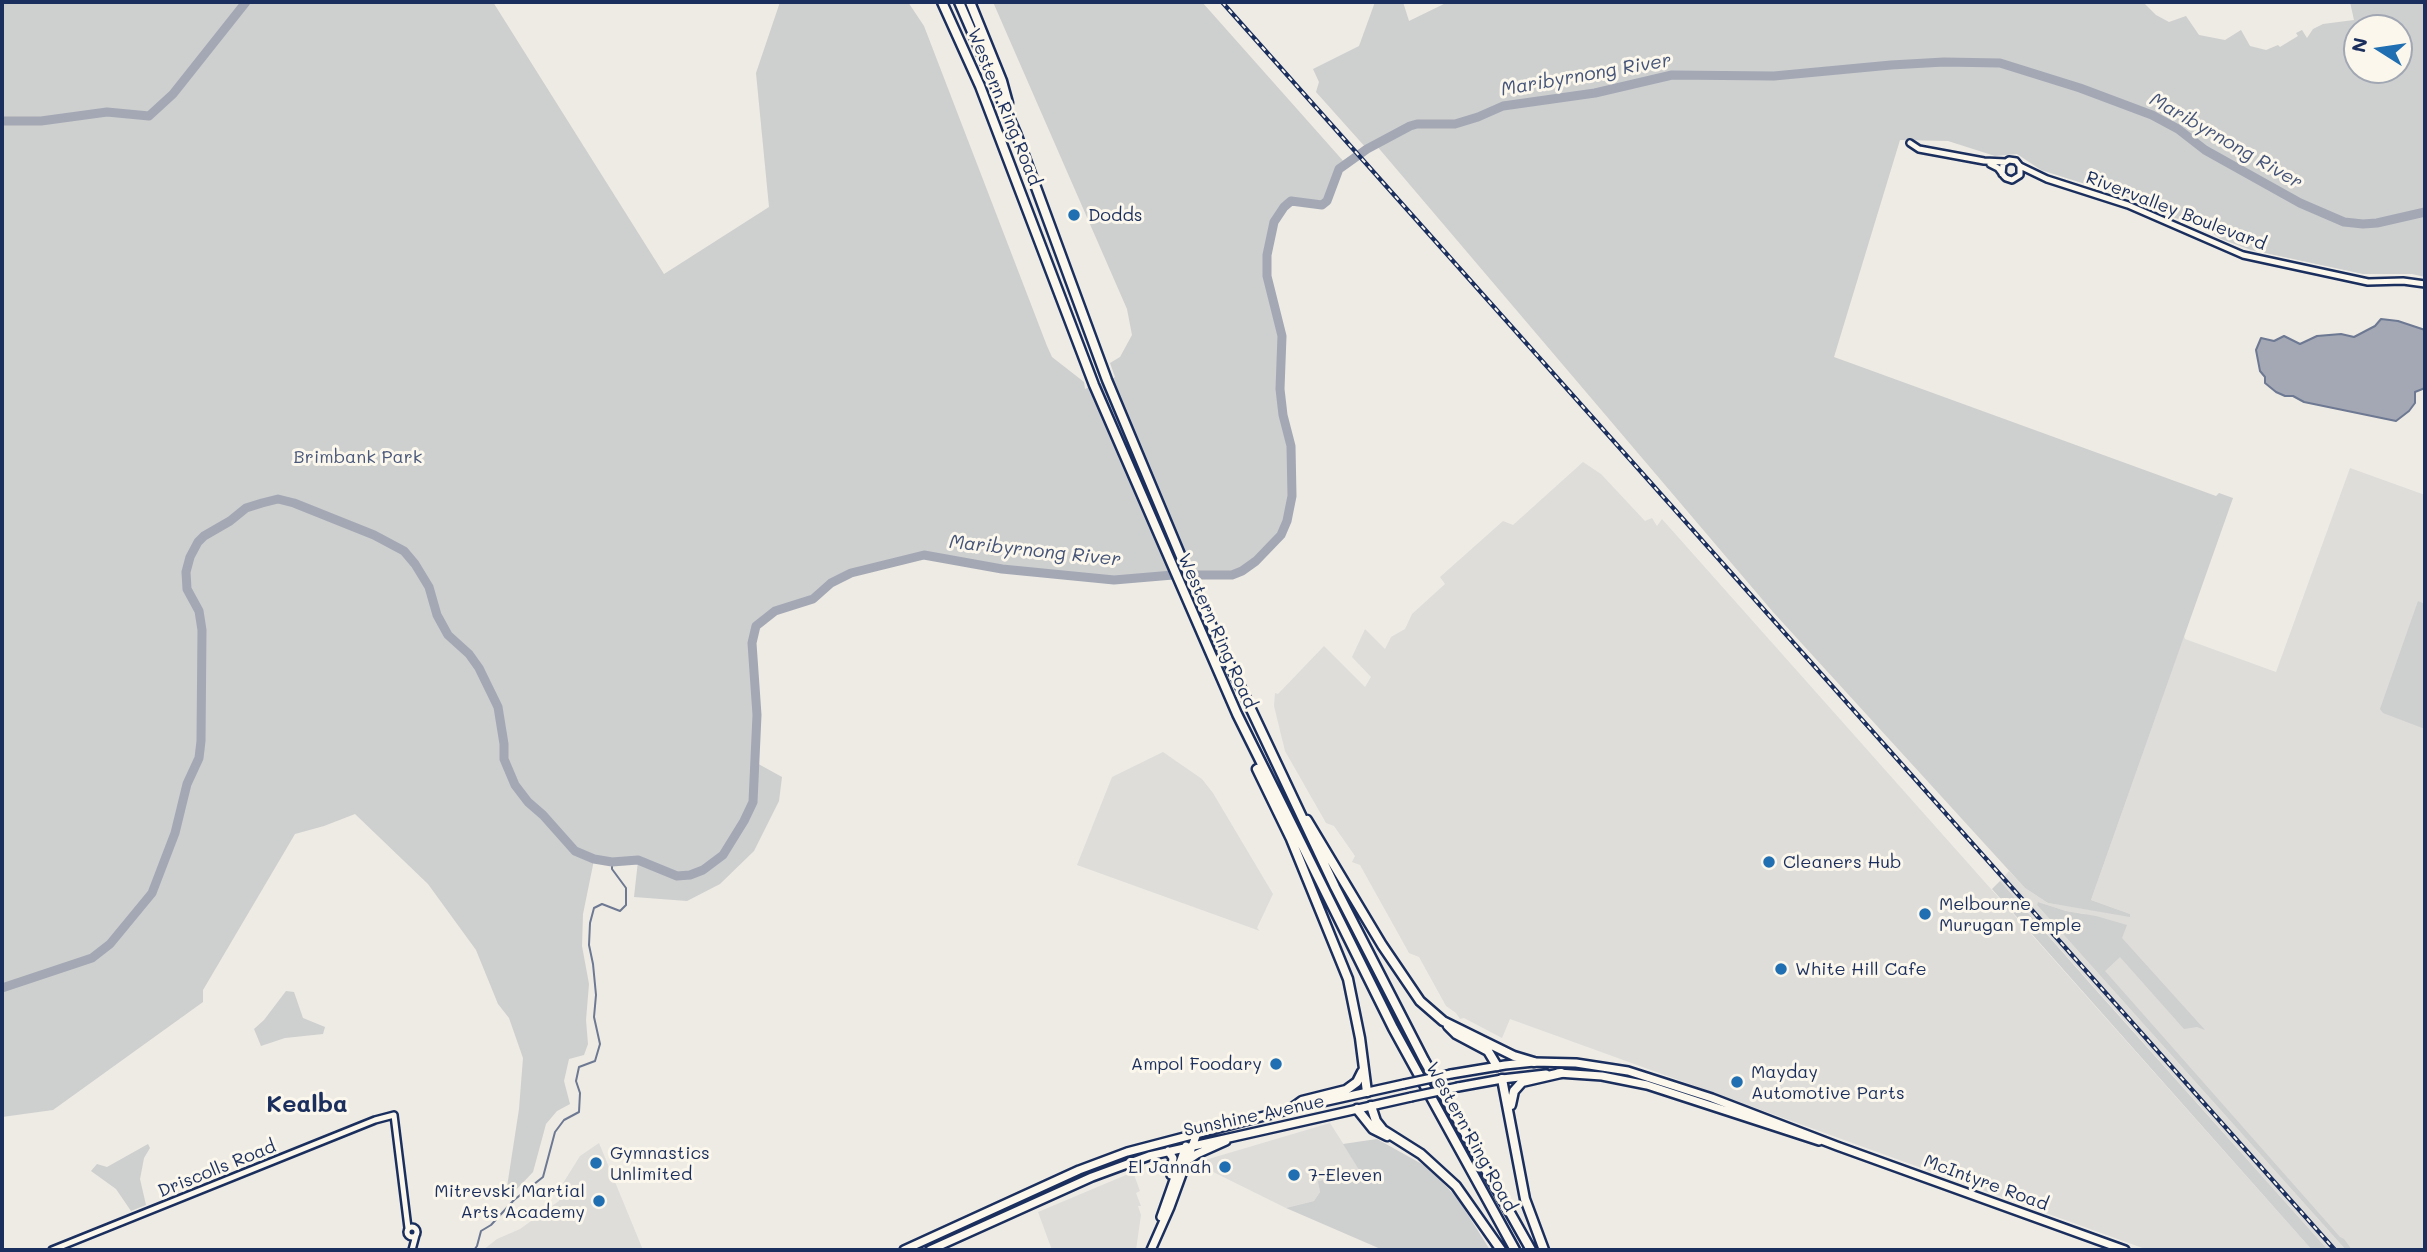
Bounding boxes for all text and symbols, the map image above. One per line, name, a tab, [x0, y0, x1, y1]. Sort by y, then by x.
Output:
north arrow	[2343, 14, 2413, 84]
street label: Western Ring Road	[963, 25, 1045, 189]
text: N	[2345, 35, 2373, 55]
water label: Maribyrnong River	[1499, 49, 1673, 101]
water label: Maribyrnong River	[2146, 88, 2306, 194]
street label: Rivervalley Boulevard	[2083, 167, 2269, 255]
place label: Dodds	[1088, 204, 1143, 226]
marker: Dodds	[1066, 207, 1082, 223]
park label: Brimbank Park	[294, 446, 422, 468]
water label: Maribyrnong River	[948, 531, 1122, 571]
street label: Western Ring Road	[1173, 550, 1261, 712]
place label: Cleaners Hub	[1783, 851, 1902, 873]
marker: Cleaners Hub	[1761, 854, 1777, 870]
place label: Melbourne Murugan Temple	[1939, 893, 2082, 936]
marker: Melbourne Murugan Temple	[1917, 906, 1933, 922]
place label: White Hill Cafe	[1795, 958, 1927, 980]
marker: White Hill Cafe	[1773, 961, 1789, 977]
place label: Ampol Foodary	[1131, 1053, 1262, 1075]
marker: Ampol Foodary	[1268, 1056, 1284, 1072]
street label: Western Ring Road	[1421, 1058, 1521, 1216]
place label: Mayday Automotive Parts	[1751, 1061, 1905, 1104]
marker: Mayday Automotive Parts	[1729, 1074, 1745, 1090]
district label: Kealba	[266, 1091, 348, 1119]
street label: Sunshine Avenue	[1182, 1091, 1326, 1141]
street label: Driscolls Road	[155, 1136, 279, 1202]
place label: Gymnastics Unlimited	[610, 1142, 710, 1184]
street label: McIntyre Road	[1921, 1150, 2051, 1216]
marker: Gymnastics Unlimited	[588, 1155, 604, 1171]
place label: El Jannah	[1128, 1156, 1211, 1178]
marker: El Jannah	[1217, 1159, 1233, 1175]
place label: 7-Eleven	[1308, 1164, 1382, 1186]
marker: 7-Eleven	[1286, 1167, 1302, 1183]
place label: Mitrevski Martial Arts Academy	[434, 1180, 585, 1222]
marker: Mitrevski Martial Arts Academy	[591, 1193, 607, 1209]

